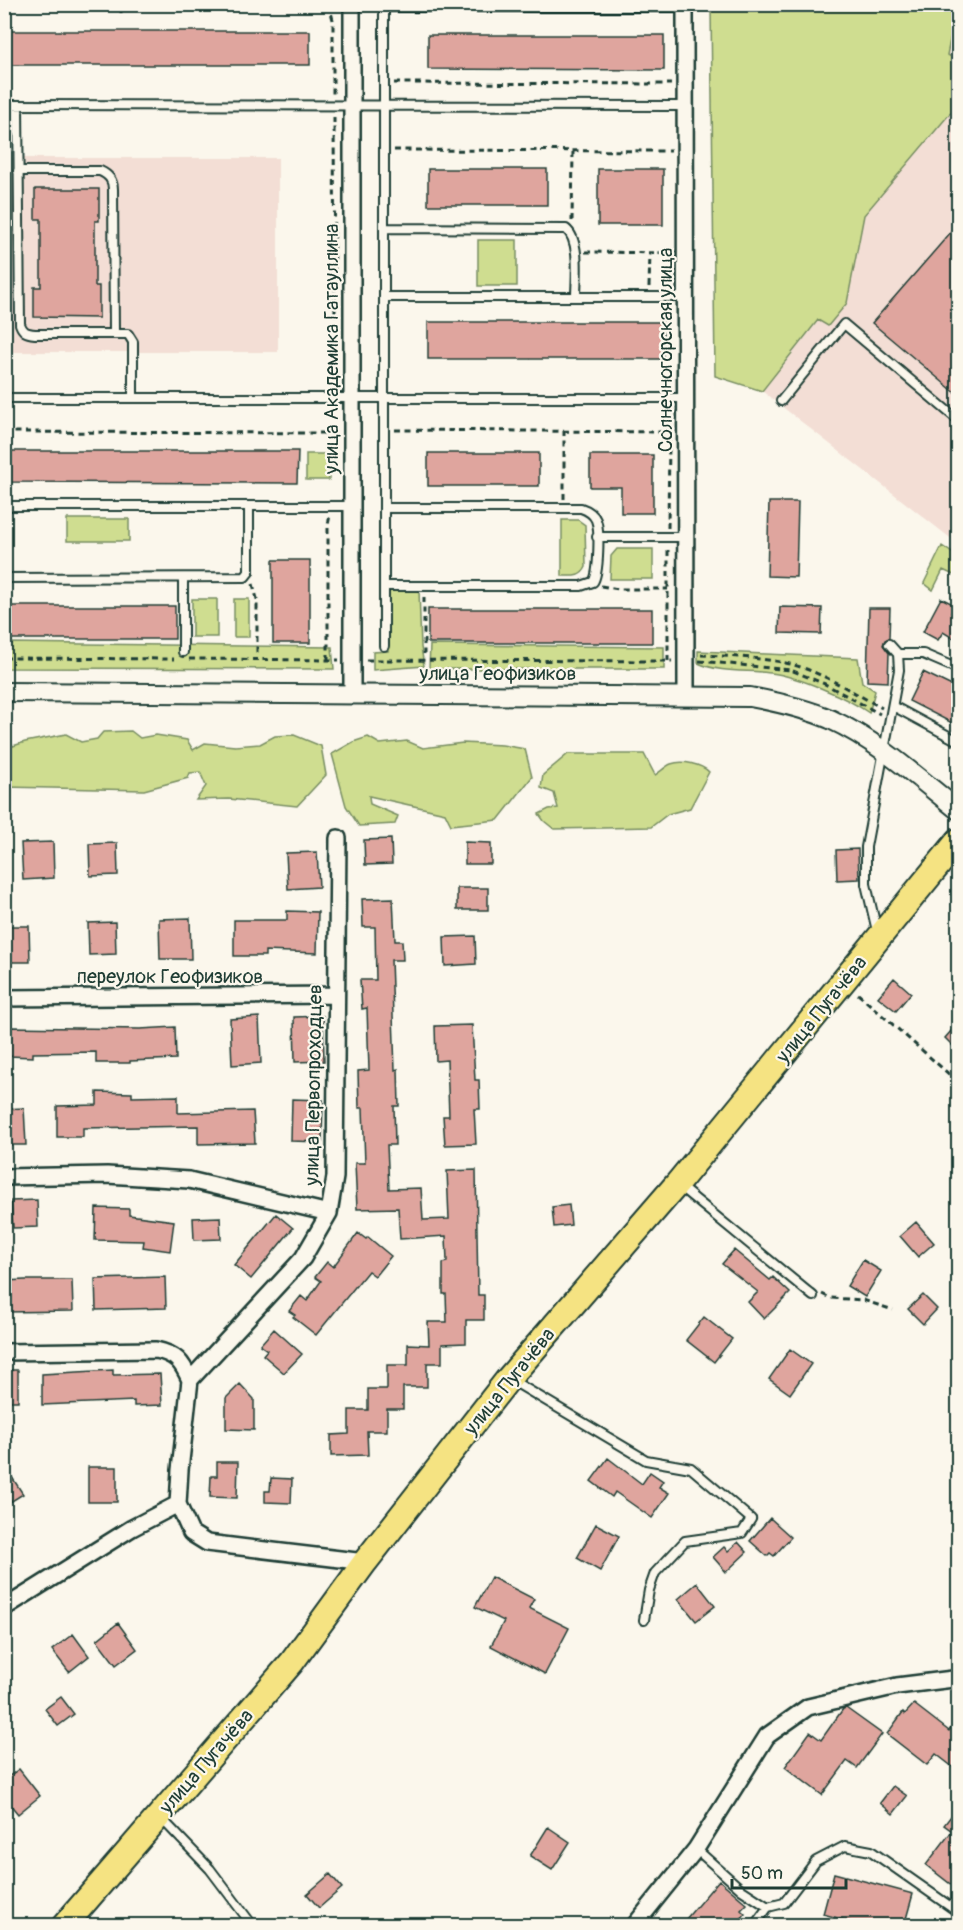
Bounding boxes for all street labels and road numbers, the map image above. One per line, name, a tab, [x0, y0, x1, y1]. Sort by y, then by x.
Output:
street label: улица Академика Гатауллина	[319, 224, 344, 475]
street label: Солнечногорская улица	[653, 248, 678, 452]
street label: улица Геофизиков	[419, 661, 576, 686]
street label: улица Пугачёва	[770, 951, 872, 1069]
street label: переулок Геофизиков	[77, 964, 263, 989]
street label: улица Первопроходцев	[299, 984, 328, 1187]
street label: улица Пугачёва	[458, 1323, 560, 1441]
street label: улица Пугачёва	[153, 1704, 259, 1820]

